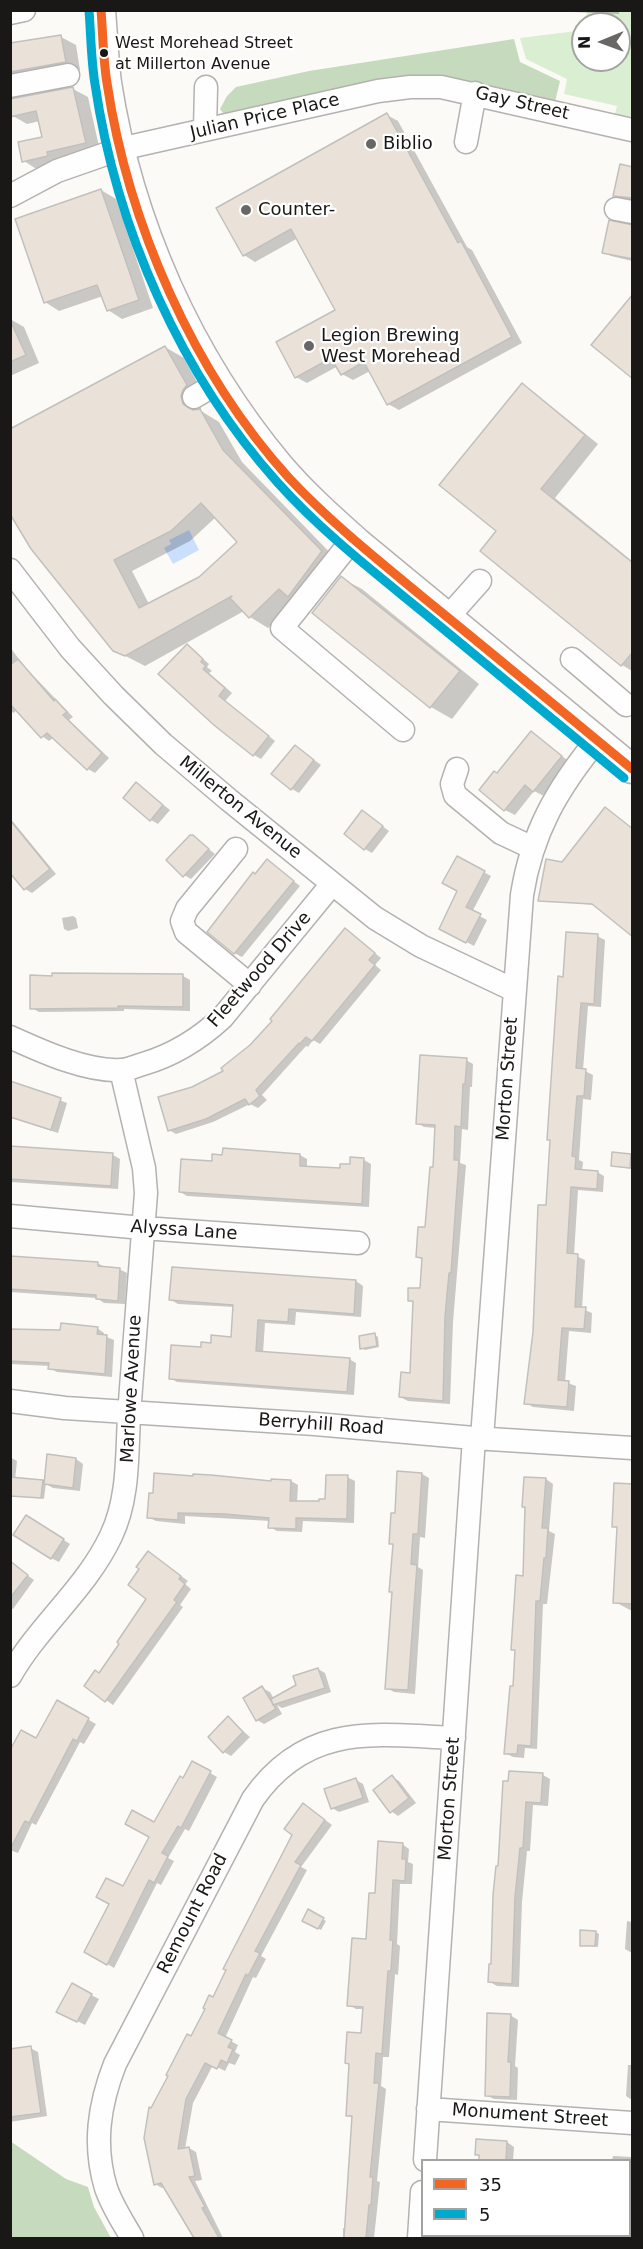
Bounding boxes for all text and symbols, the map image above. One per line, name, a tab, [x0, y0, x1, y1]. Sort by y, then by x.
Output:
north arrow	[571, 12, 631, 72]
place label: West Morehead Street at Millerton Avenue	[115, 34, 293, 72]
text: N	[575, 35, 594, 49]
marker: West Morehead Street at Millerton Avenue	[98, 47, 110, 59]
street label: Gay Street	[473, 83, 571, 125]
street label: Julian Price Place	[188, 89, 342, 145]
place label: Biblio	[383, 133, 433, 155]
marker: Biblio	[364, 137, 378, 151]
place label: Counter-	[258, 199, 335, 221]
marker: Counter-	[239, 203, 253, 217]
place label: Legion Brewing West Morehead	[321, 325, 461, 368]
marker: Legion Brewing West Morehead	[302, 339, 316, 353]
street label: Millerton Avenue	[174, 752, 306, 864]
street label: Fleetwood Drive	[204, 908, 316, 1032]
street label: Morton Street	[493, 1016, 523, 1142]
street label: Alyssa Lane	[130, 1216, 238, 1246]
street label: Marlowe Avenue	[117, 1314, 147, 1464]
street label: Berryhill Road	[257, 1410, 385, 1440]
street label: Morton Street	[435, 1736, 465, 1862]
street label: Remount Road	[153, 1850, 233, 1978]
street label: Monument Street	[451, 2100, 609, 2132]
legend	[421, 2159, 631, 2237]
text: 35	[479, 2174, 502, 2195]
text: 5	[479, 2204, 490, 2225]

